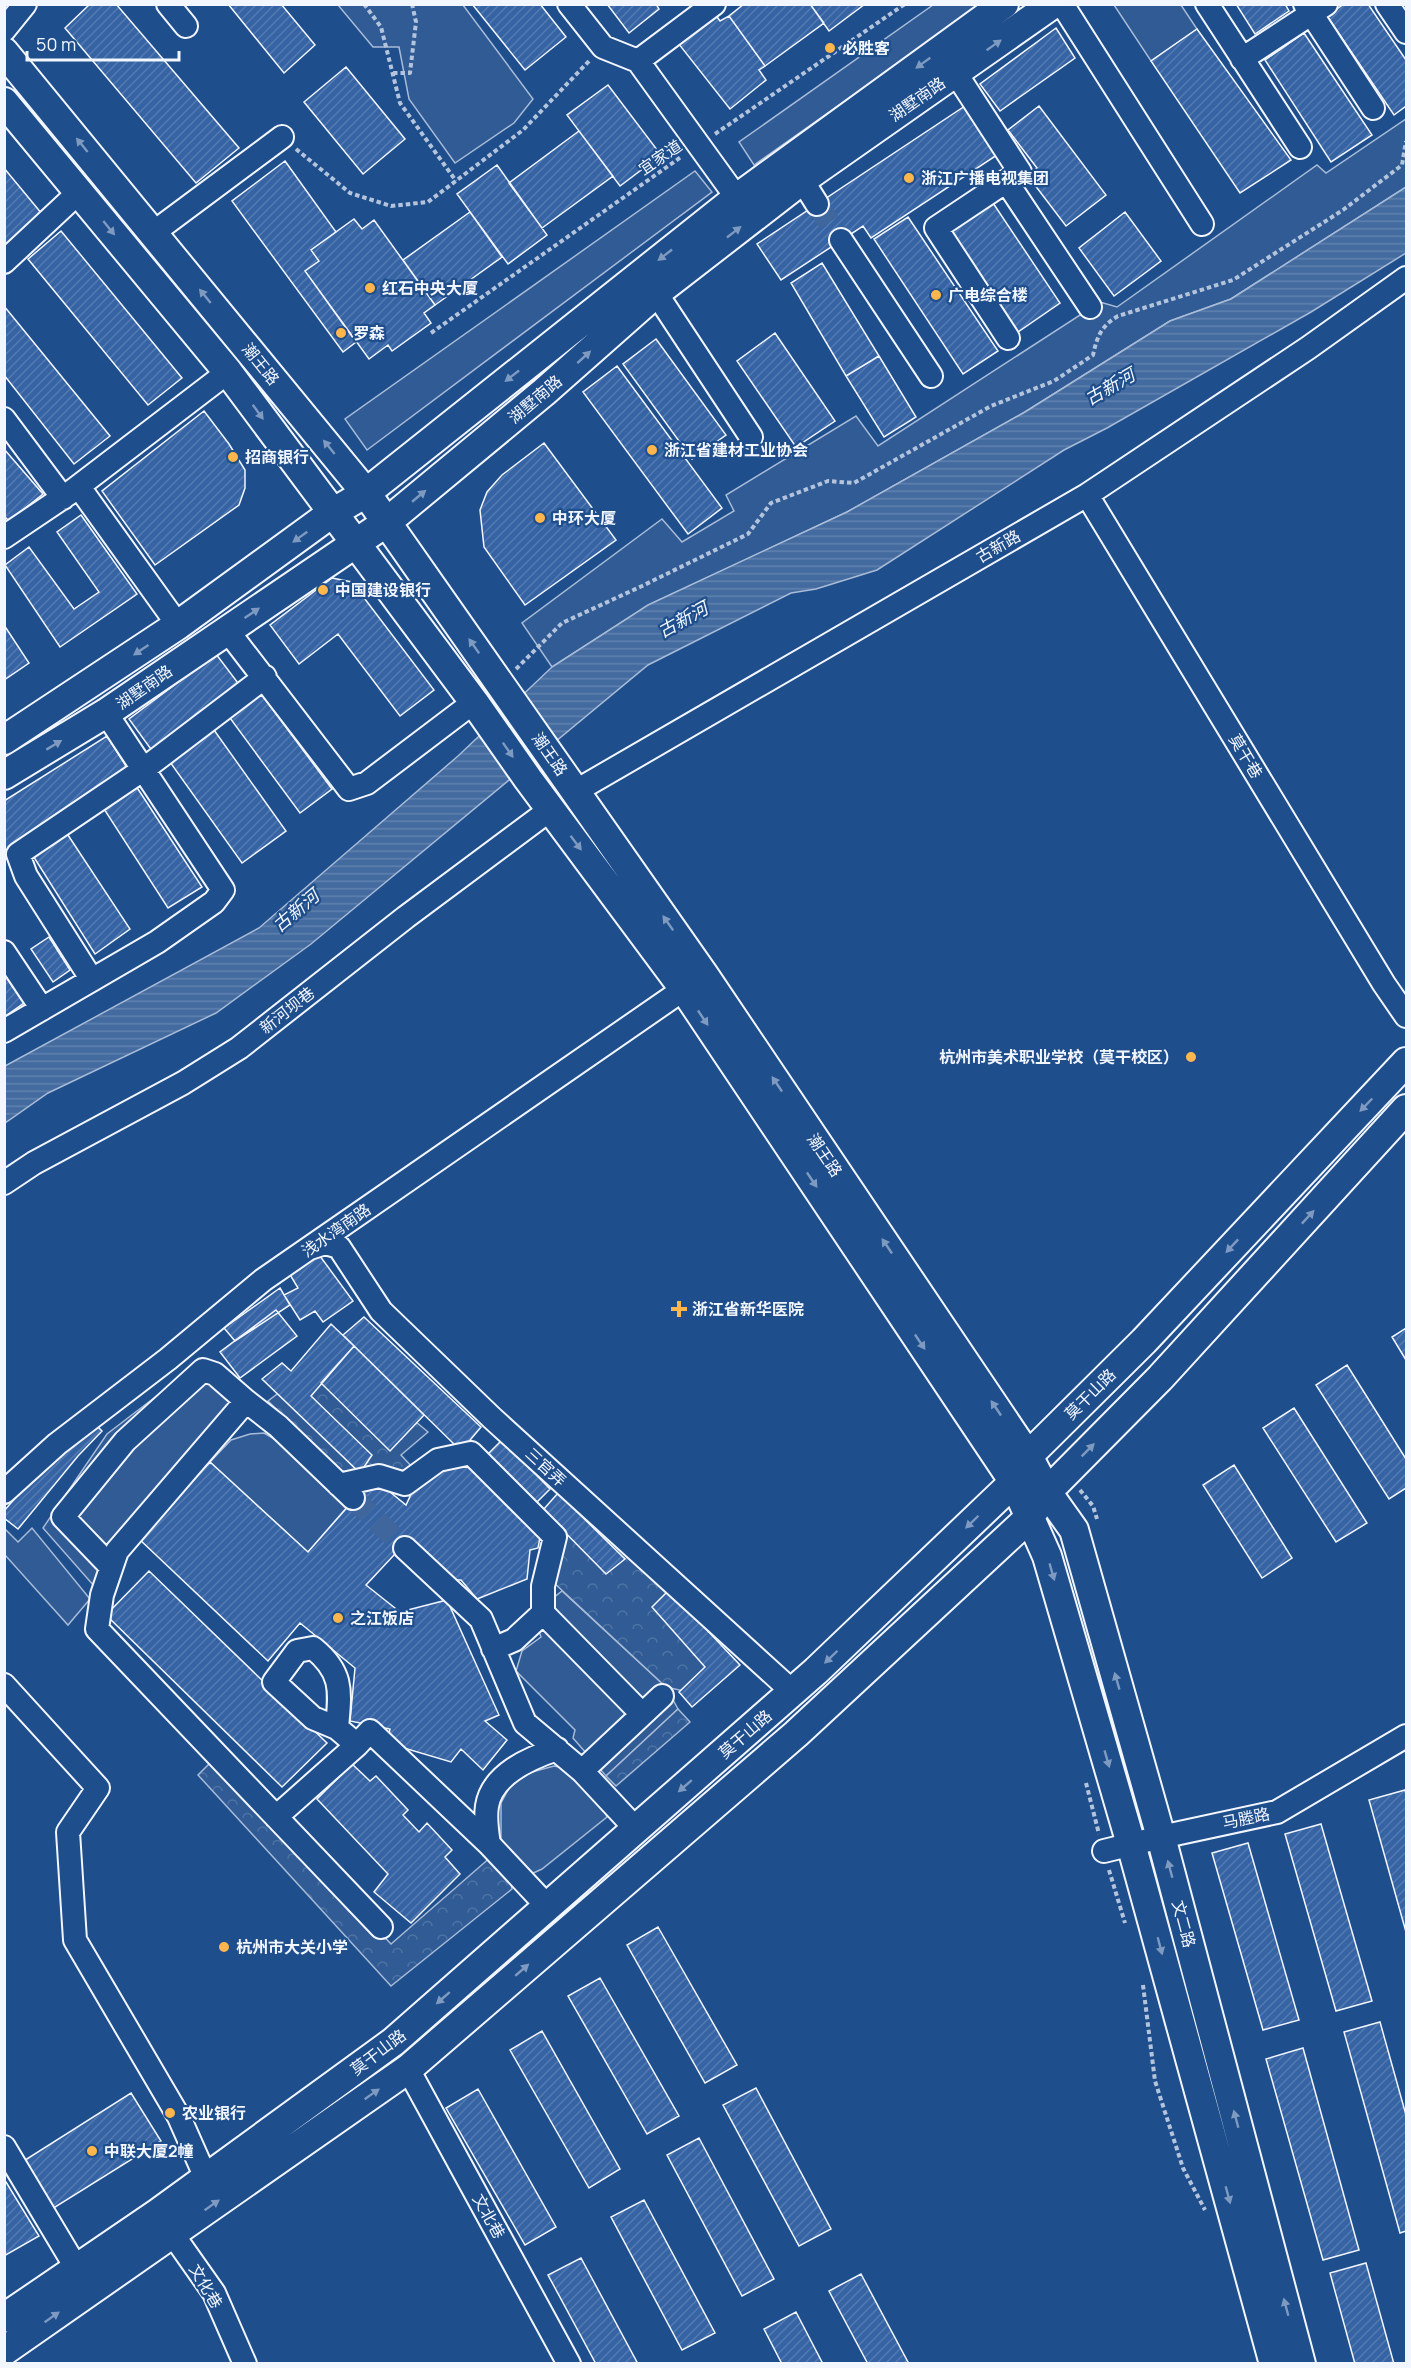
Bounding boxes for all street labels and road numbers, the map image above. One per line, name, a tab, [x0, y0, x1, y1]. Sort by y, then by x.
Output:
street label: 湖墅南路	[884, 72, 950, 126]
street label: 宜家道	[634, 134, 686, 180]
street label: 潮王路	[237, 338, 285, 390]
street label: 湖墅南路	[503, 370, 567, 428]
street label: 古新路	[972, 524, 1024, 568]
street label: 湖墅南路	[111, 660, 177, 714]
street label: 潮王路	[527, 728, 573, 780]
street label: 莫干巷	[1224, 730, 1268, 782]
street label: 新河坝巷	[255, 982, 319, 1038]
street label: 潮王路	[802, 1129, 848, 1181]
street label: 浅水湾南路	[297, 1198, 375, 1262]
street label: 莫干山路	[1060, 1364, 1120, 1424]
street label: 三官弄	[521, 1443, 571, 1491]
street label: 莫干山路	[714, 1705, 776, 1763]
street label: 马塍路	[1220, 1802, 1272, 1834]
street label: 文二路	[1167, 1898, 1201, 1950]
street label: 莫干山路	[346, 2024, 410, 2080]
street label: 文北巷	[468, 2190, 510, 2242]
street label: 文化巷	[184, 2260, 228, 2312]

